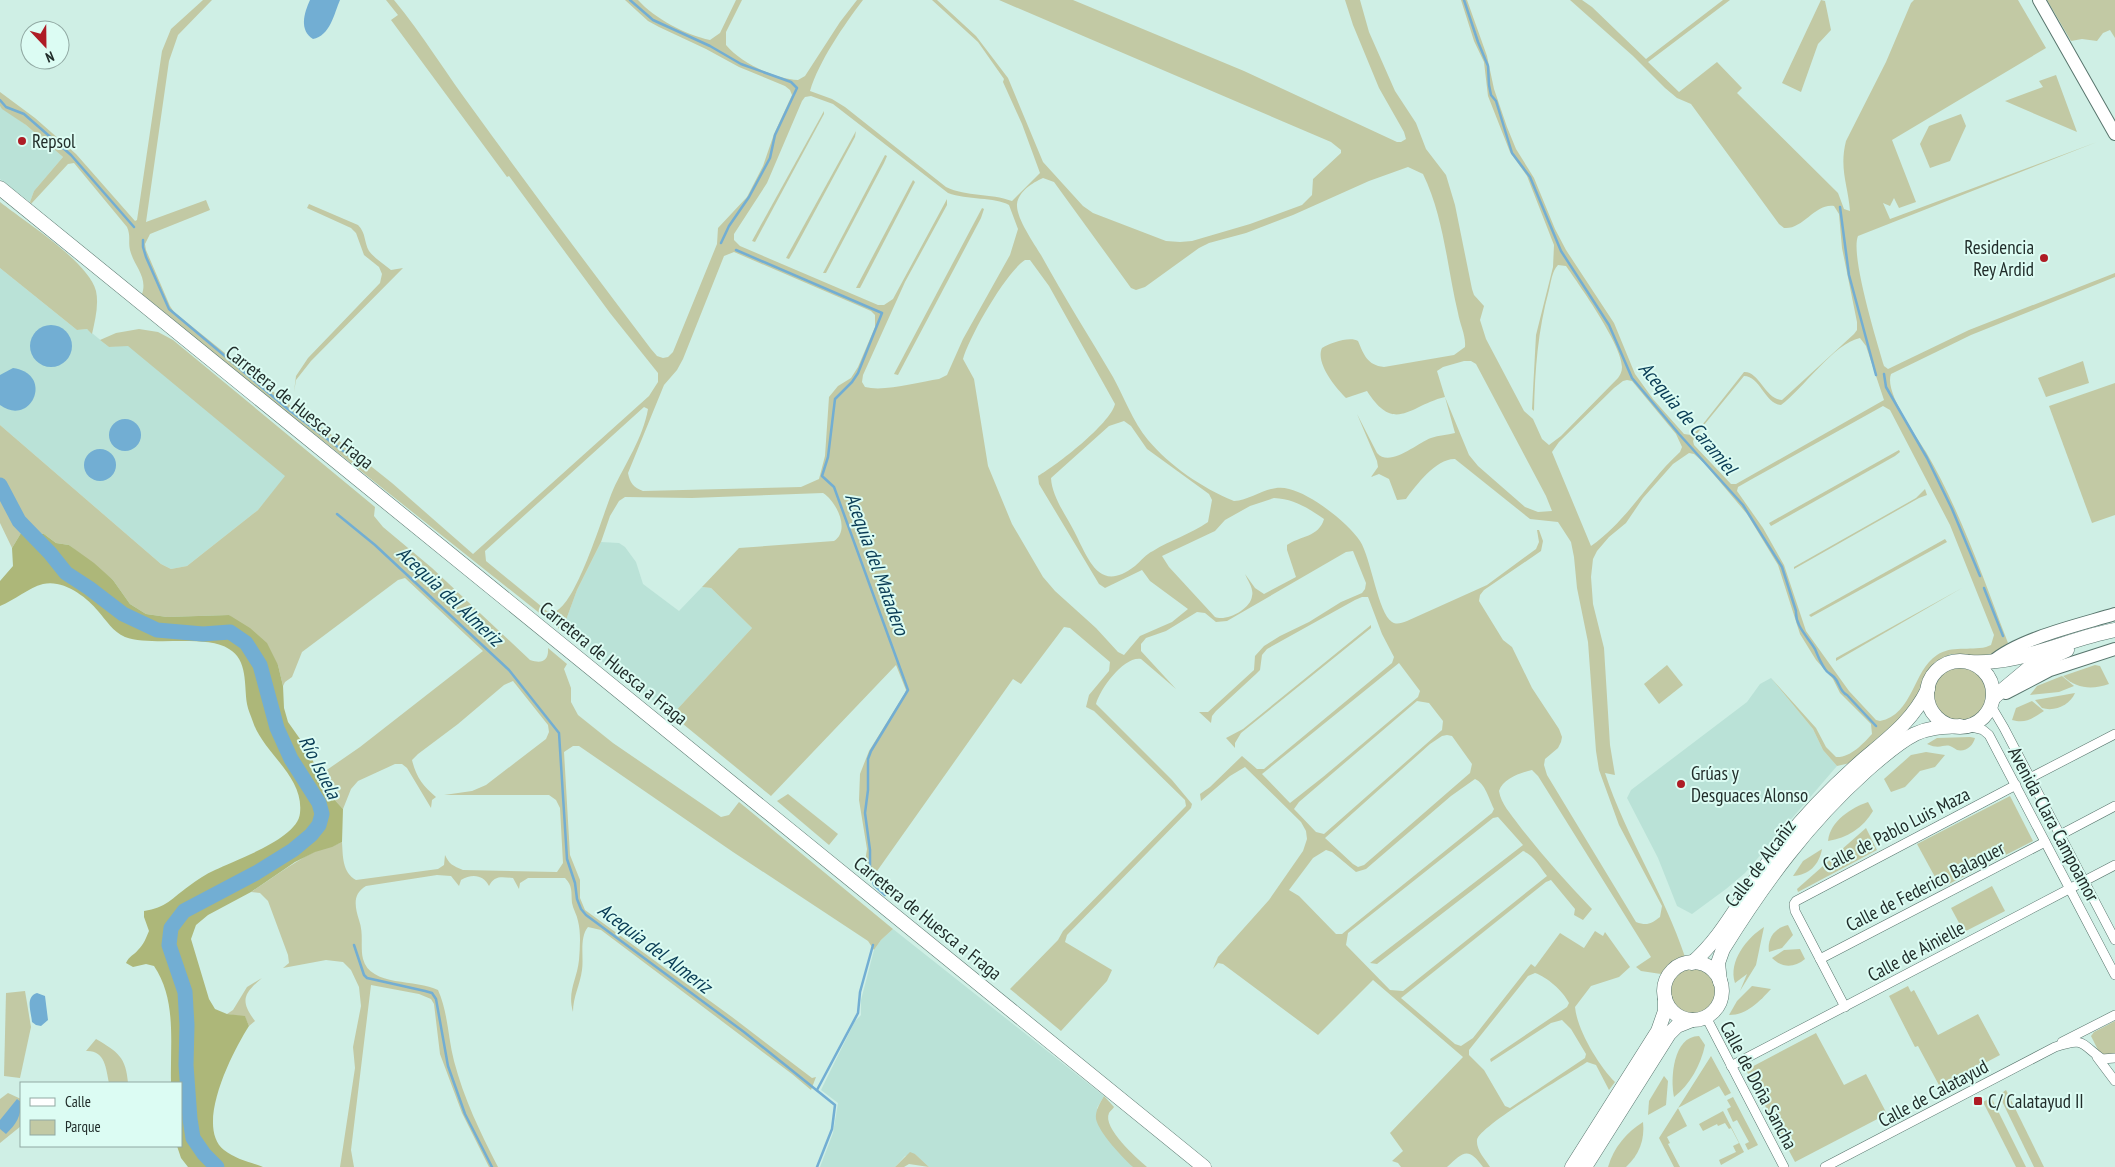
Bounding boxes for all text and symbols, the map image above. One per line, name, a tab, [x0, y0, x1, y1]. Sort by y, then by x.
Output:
north arrow	[20, 20, 70, 70]
text: N	[43, 47, 57, 67]
place label: Repsol	[32, 129, 76, 153]
marker: Repsol	[16, 135, 28, 147]
place label: Residencia Rey Ardid	[1964, 235, 2034, 281]
marker: Residencia Rey Ardid	[2038, 252, 2050, 264]
street label: Carretera de Huesca a Fraga	[221, 340, 379, 474]
water label: Acequia de Caramiel	[1633, 356, 1744, 482]
water label: Acequia del Matadero	[839, 489, 915, 640]
water label: Acequia del Almeriz	[391, 540, 510, 653]
street label: Carretera de Huesca a Fraga	[535, 596, 693, 730]
water label: Río Isuela	[293, 731, 347, 804]
street label: Avenida Clara Campoamor	[2003, 743, 2105, 906]
place label: Grúas y Desguaces Alonso	[1691, 761, 1808, 807]
marker: Grúas y Desguaces Alonso	[1675, 778, 1687, 790]
street label: Calle de Pablo Luis Maza	[1818, 782, 1974, 876]
street label: Calle de Alcañiz	[1719, 814, 1801, 912]
street label: Calle de Federico Balaguer	[1842, 835, 2009, 936]
street label: Carretera de Huesca a Fraga	[849, 851, 1007, 985]
water label: Acequia del Almeriz	[593, 897, 718, 1000]
street label: Calle de Ainielle	[1863, 915, 1969, 987]
street label: Calle de Doña Sancha	[1715, 1017, 1803, 1153]
street label: Calle de Calatayud	[1874, 1054, 1992, 1132]
legend	[20, 1082, 182, 1147]
place label: C/ Calatayud II	[1988, 1089, 2084, 1113]
text: Calle	[65, 1092, 91, 1111]
marker: C/ Calatayud II	[1972, 1095, 1984, 1107]
text: Parque	[65, 1117, 101, 1136]

